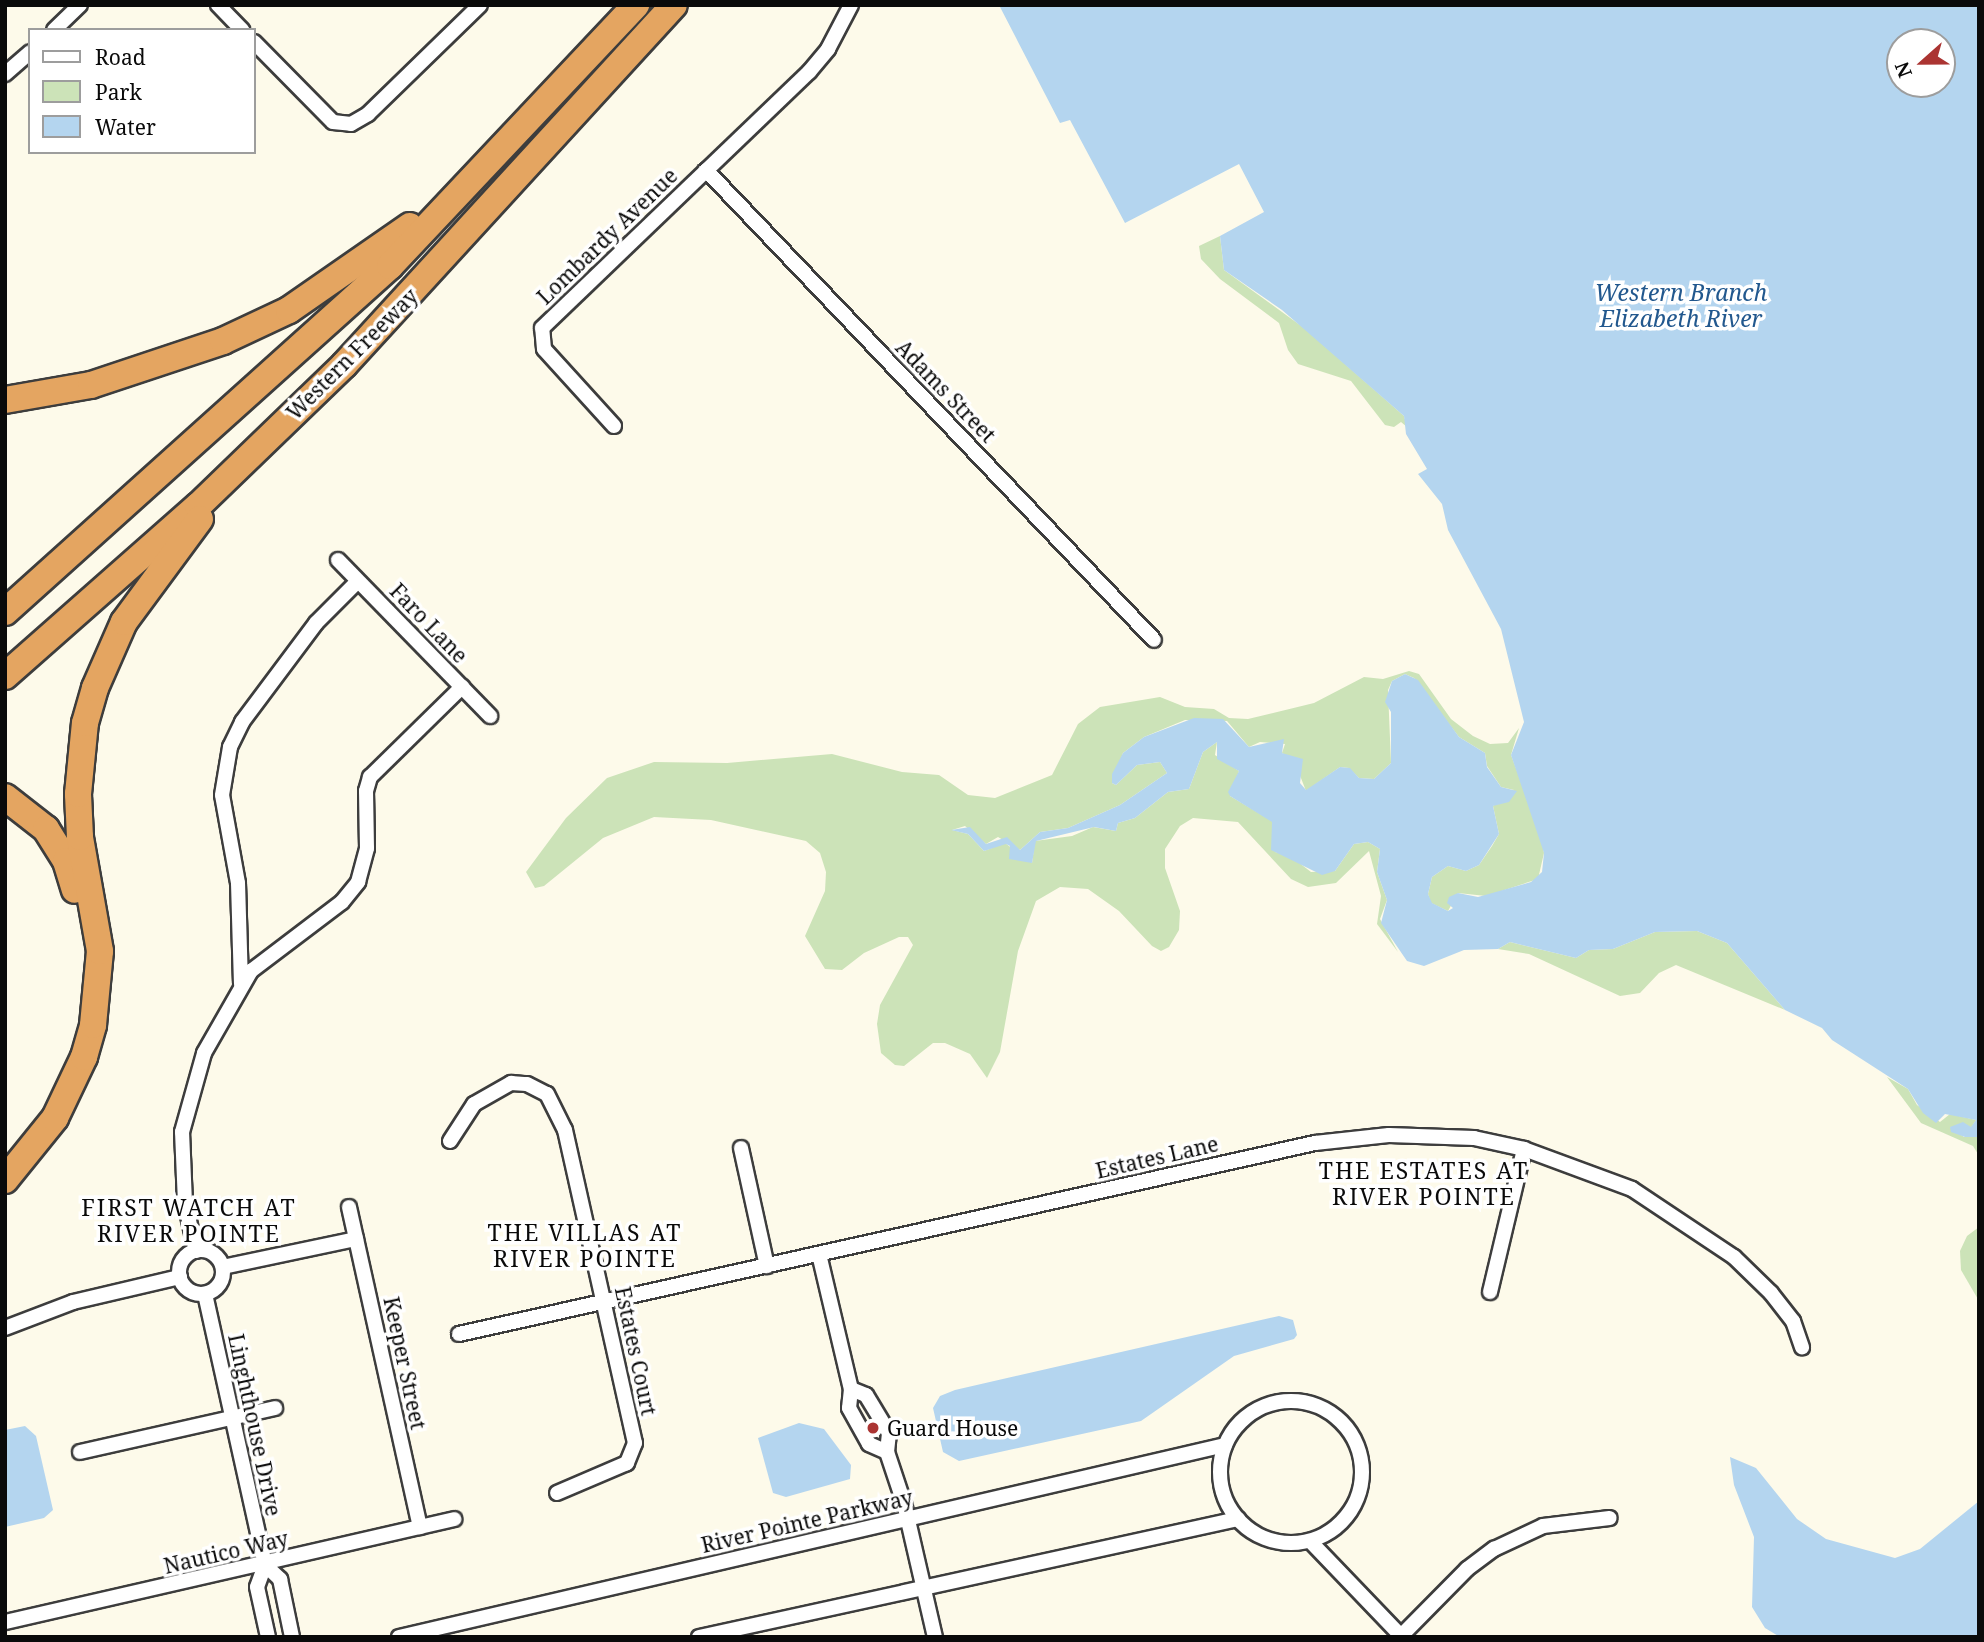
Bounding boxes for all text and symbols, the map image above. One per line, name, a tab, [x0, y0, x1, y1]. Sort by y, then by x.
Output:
legend	[28, 28, 256, 154]
north arrow	[1886, 28, 1956, 98]
text: Road	[95, 43, 146, 71]
text: N	[1888, 58, 1918, 81]
text: Park	[95, 78, 142, 106]
text: Water	[95, 113, 156, 141]
street label: Lombardy Avenue	[532, 163, 682, 309]
water label: Western Branch Elizabeth River	[1595, 278, 1767, 332]
street label: Western Freeway	[281, 283, 423, 425]
street label: Adams Street	[891, 335, 1001, 447]
street label: Faro Lane	[385, 578, 473, 668]
street label: Estates Lane	[1093, 1131, 1221, 1183]
district label: THE ESTATES AT RIVER POINTE	[1321, 1156, 1527, 1210]
district label: FIRST WATCH AT RIVER POINTE	[83, 1193, 295, 1247]
district label: THE VILLAS AT RIVER POINTE	[489, 1218, 681, 1272]
street label: Estates Court	[610, 1284, 662, 1418]
street label: Keeper Street	[379, 1294, 431, 1432]
street label: Linghthouse Drive	[223, 1332, 287, 1518]
place label: Guard House	[887, 1415, 1018, 1441]
marker: Guard House	[865, 1420, 881, 1436]
street label: River Pointe Parkway	[699, 1484, 915, 1558]
street label: Nautico Way	[161, 1525, 291, 1579]

